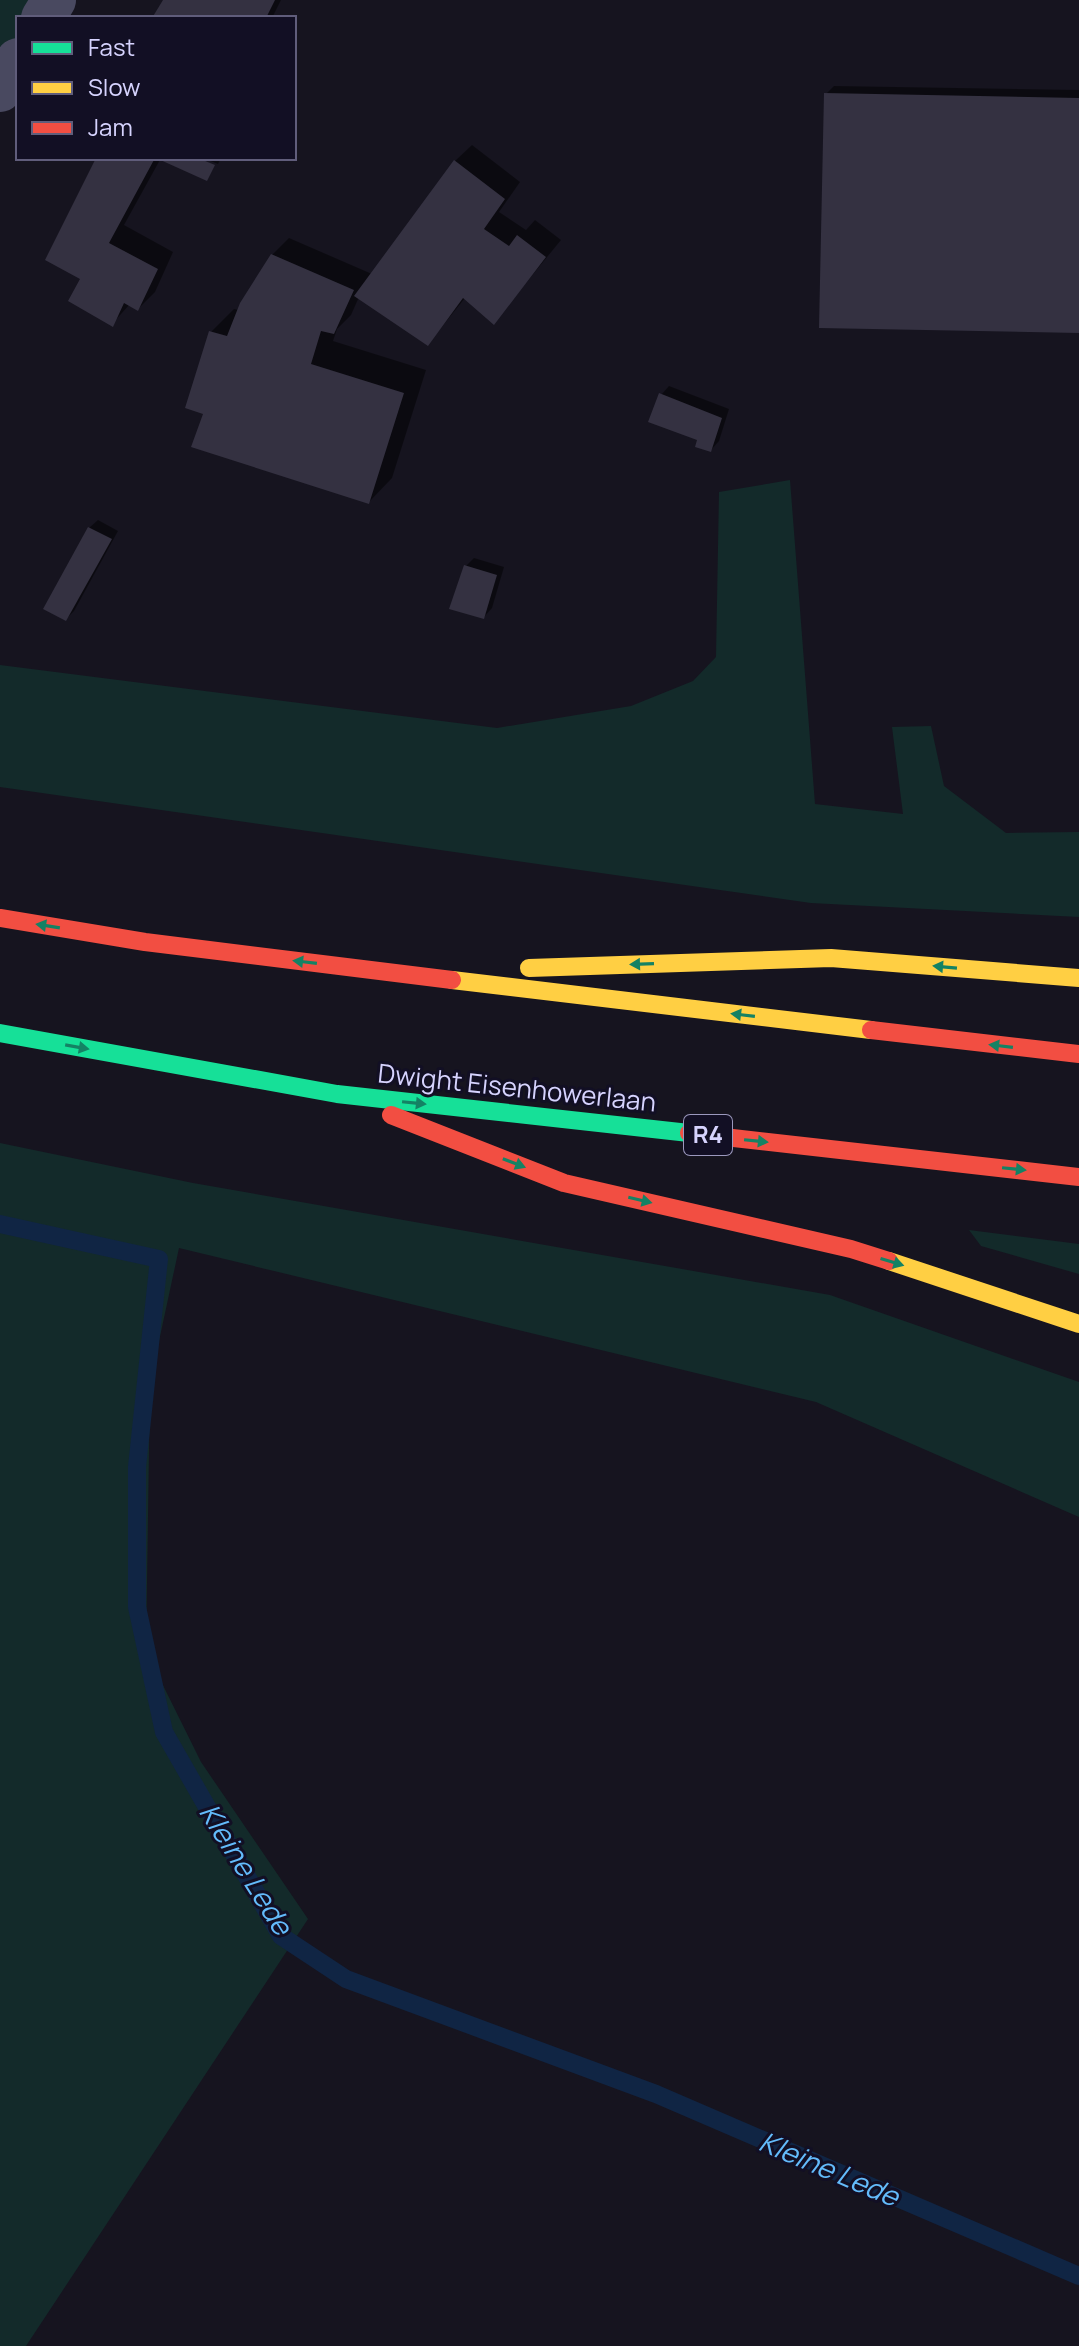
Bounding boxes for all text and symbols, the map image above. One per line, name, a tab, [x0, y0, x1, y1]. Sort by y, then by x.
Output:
legend	[16, 16, 296, 160]
text: Fast	[88, 30, 135, 63]
text: Slow	[88, 70, 141, 103]
text: Jam	[88, 110, 133, 143]
one-way arrow	[35, 919, 60, 931]
one-way arrow	[292, 956, 317, 969]
one-way arrow	[629, 958, 654, 971]
one-way arrow	[932, 961, 957, 974]
one-way arrow	[730, 1009, 755, 1022]
one-way arrow	[989, 1040, 1014, 1053]
one-way arrow	[65, 1042, 90, 1054]
street label: Dwight Eisenhowerlaan	[376, 1054, 658, 1120]
one-way arrow	[402, 1096, 427, 1109]
road number: R4	[684, 1115, 732, 1155]
one-way arrow	[744, 1134, 769, 1147]
one-way arrow	[502, 1157, 526, 1170]
one-way arrow	[1002, 1163, 1027, 1176]
one-way arrow	[627, 1194, 652, 1207]
one-way arrow	[881, 1256, 905, 1269]
water label: Kleine Lede	[191, 1796, 303, 1943]
water label: Kleine Lede	[754, 2122, 907, 2215]

